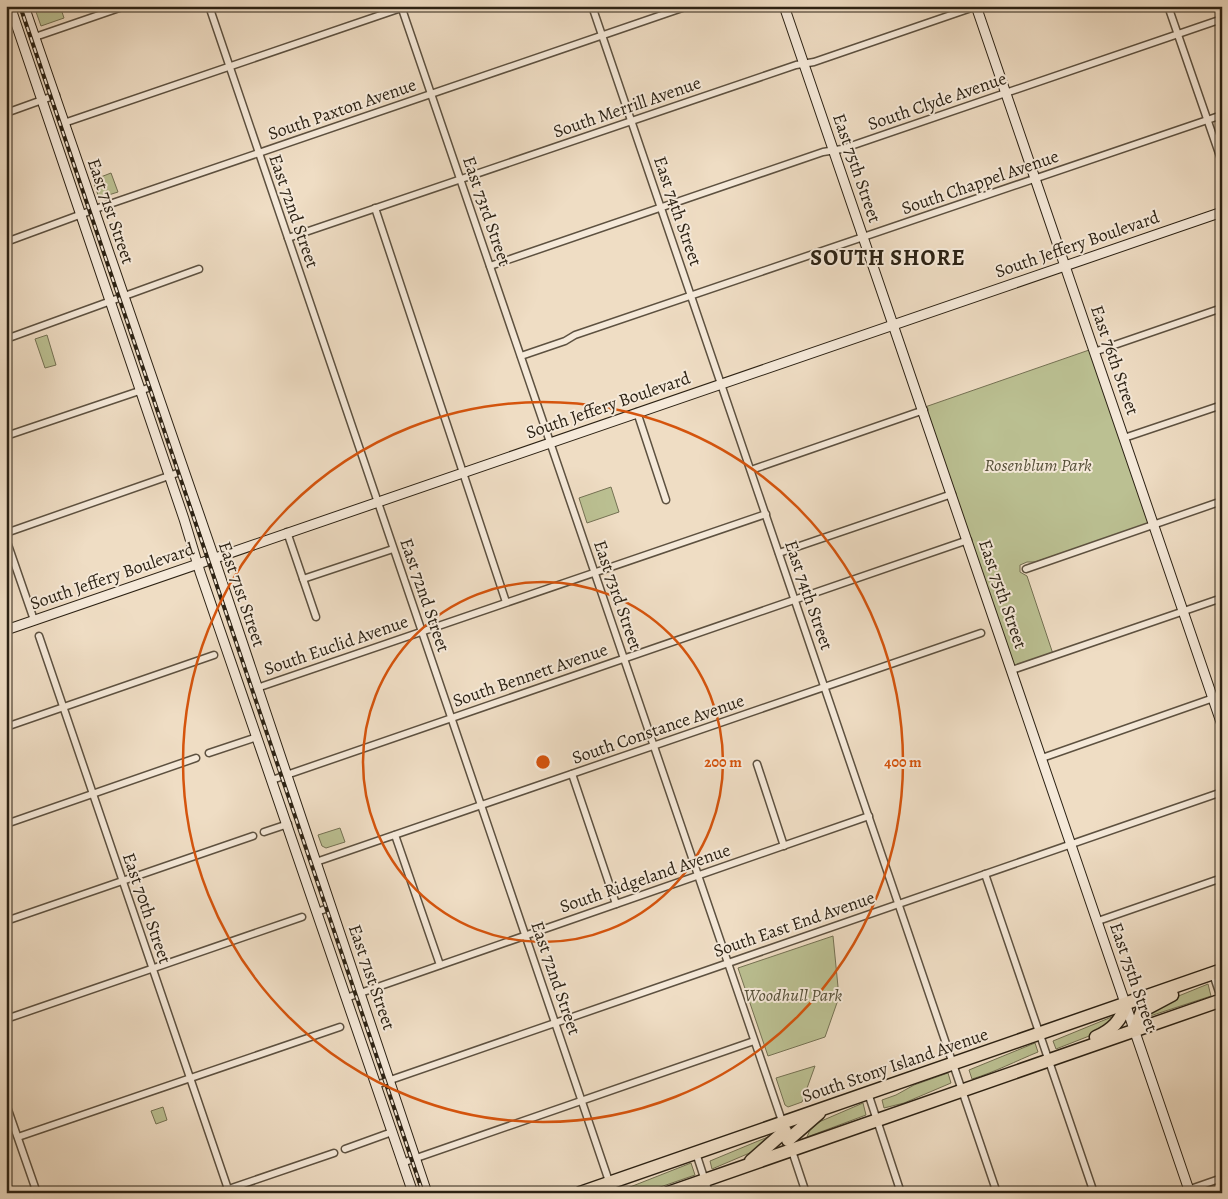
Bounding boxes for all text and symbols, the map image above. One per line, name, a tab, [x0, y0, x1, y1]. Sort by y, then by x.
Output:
street label: South Clyde Avenue	[864, 66, 1010, 136]
street label: South Merrill Avenue	[550, 70, 704, 144]
street label: South Paxton Avenue	[265, 72, 419, 146]
street label: East 75th Street	[827, 110, 887, 226]
street label: South Chappel Avenue	[898, 144, 1062, 220]
street label: East 72nd Street	[263, 151, 325, 271]
street label: East 73rd Street	[457, 153, 517, 269]
street label: East 74th Street	[648, 153, 708, 269]
street label: East 71st Street	[82, 155, 140, 267]
street label: South Jeffery Boulevard	[992, 205, 1163, 283]
district label: SOUTH SHORE	[810, 243, 966, 273]
street label: East 76th Street	[1085, 302, 1145, 418]
street label: South Jeffery Boulevard	[523, 366, 694, 444]
park label: Rosenblum Park	[984, 453, 1092, 477]
street label: East 72nd Street	[394, 535, 456, 655]
street label: East 75th Street	[973, 536, 1033, 652]
street label: South Jeffery Boulevard	[27, 537, 198, 615]
street label: East 73rd Street	[588, 537, 648, 653]
street label: East 74th Street	[779, 537, 839, 653]
street label: East 71st Street	[213, 538, 271, 650]
street label: South Euclid Avenue	[261, 609, 411, 681]
street label: South Bennett Avenue	[449, 637, 611, 713]
street label: South Constance Avenue	[569, 688, 747, 770]
text: 200 m	[704, 752, 742, 772]
text: 400 m	[884, 752, 922, 772]
centre of rings	[534, 753, 552, 771]
street label: South Ridgeland Avenue	[556, 837, 734, 919]
street label: East 70th Street	[117, 849, 177, 967]
street label: South East End Avenue	[710, 885, 878, 963]
street label: East 72nd Street	[525, 918, 587, 1038]
street label: East 75th Street	[1104, 919, 1164, 1035]
street label: East 71st Street	[343, 921, 401, 1033]
park label: Woodhull Park	[744, 983, 842, 1007]
street label: South Stony Island Avenue	[799, 1022, 991, 1108]

